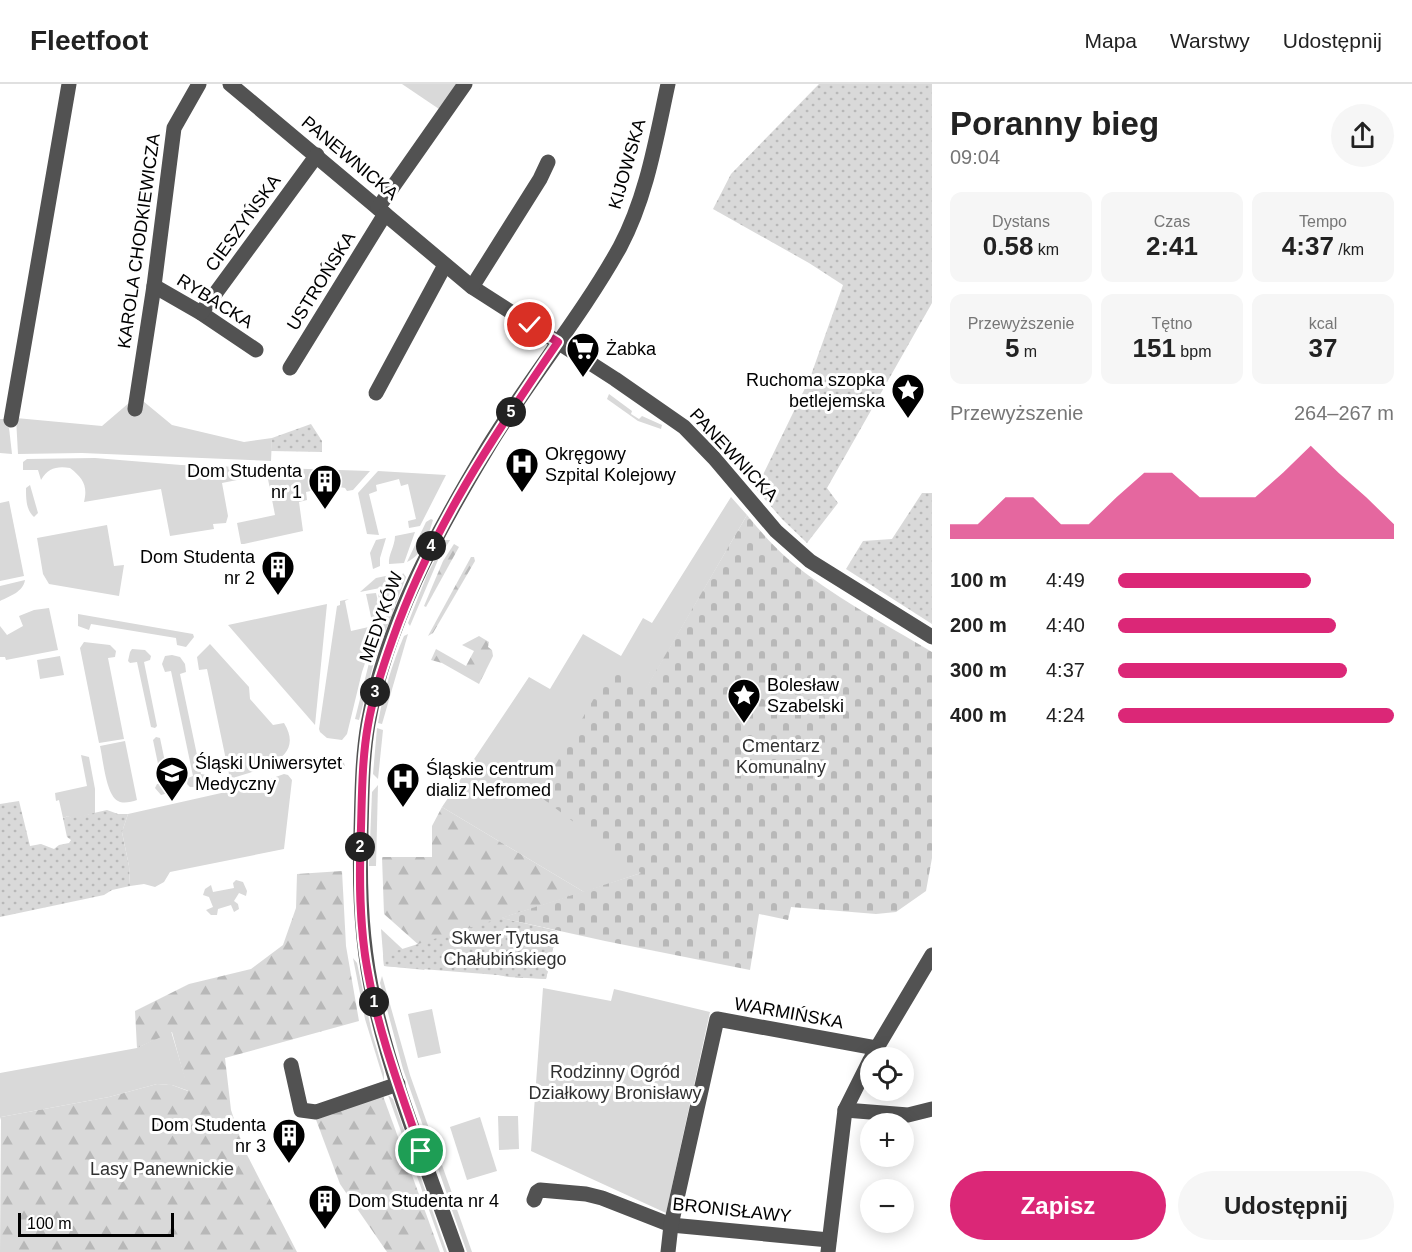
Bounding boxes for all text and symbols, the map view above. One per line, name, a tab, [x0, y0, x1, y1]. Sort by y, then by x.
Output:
text: Fleetfoot	[30, 25, 148, 56]
text: Mapa	[1085, 29, 1137, 52]
text: Warstwy	[1170, 29, 1250, 52]
text: Udostępnij	[1283, 29, 1382, 52]
button: share	[1331, 104, 1394, 167]
text: Poranny bieg	[950, 105, 1159, 142]
street label: PANEWNICKA	[298, 112, 402, 204]
street label: KIJOWSKA	[605, 117, 649, 211]
street label: KAROLA CHODKIEWICZA	[114, 132, 164, 350]
text: 09:04	[950, 146, 1000, 168]
street label: CIESZYŃSKA	[201, 171, 285, 275]
text: Dystans	[992, 213, 1050, 230]
text: Czas	[1154, 213, 1190, 230]
text: Tempo	[1299, 213, 1347, 230]
street label: USTROŃSKA	[283, 228, 359, 334]
text: 0.58	[983, 231, 1033, 261]
text: 2:41	[1146, 231, 1198, 261]
text: 4:37	[1282, 231, 1334, 261]
text: km	[1033, 241, 1059, 258]
text: /km	[1334, 241, 1364, 258]
street label: RYBACKA	[173, 270, 257, 332]
pin	[504, 299, 555, 350]
icon: check	[513, 308, 546, 341]
text: Przewyższenie	[968, 315, 1074, 332]
text: Tętno	[1152, 315, 1192, 332]
text: kcal	[1309, 315, 1337, 332]
supermarket icon: Żabka	[565, 331, 601, 378]
text: 5	[1005, 333, 1019, 363]
text: 151	[1133, 333, 1176, 363]
text: 37	[1309, 333, 1337, 363]
place label: Żabka	[606, 339, 657, 359]
text: m	[1019, 343, 1037, 360]
text: bpm	[1176, 343, 1211, 360]
place label: Ruchoma szopka betlejemska	[746, 370, 886, 411]
place icon: Ruchoma szopka betlejemska	[890, 372, 926, 419]
pin: 5	[496, 397, 526, 427]
text: Przewyższenie	[950, 402, 1083, 424]
text: 264–267 m	[1294, 402, 1394, 424]
text: 5	[507, 403, 515, 420]
street label: PANEWNICKA	[686, 404, 782, 506]
place label: Okręgowy Szpital Kolejowy	[545, 444, 676, 485]
hospital icon: Okręgowy Szpital Kolejowy	[504, 446, 540, 493]
place label: Dom Studenta nr 1	[187, 461, 303, 502]
building icon: Dom Studenta nr 1	[307, 463, 343, 510]
pin: 4	[416, 531, 446, 561]
text: 4	[427, 537, 435, 554]
place label: Dom Studenta nr 2	[140, 547, 256, 588]
building icon: Dom Studenta nr 2	[260, 549, 296, 596]
street label: MEDYKÓW	[354, 569, 407, 665]
text: 100 m	[950, 569, 1007, 591]
text: 4:49	[1046, 569, 1085, 591]
text: 200 m	[950, 614, 1007, 636]
text: 4:40	[1046, 614, 1085, 636]
text: 300 m	[950, 659, 1007, 681]
text: 4:37	[1046, 659, 1085, 681]
place label: Bolesław Szabelski	[767, 675, 844, 716]
pin: 3	[360, 677, 390, 707]
place icon: Bolesław Szabelski	[726, 677, 762, 724]
text: 3	[371, 683, 379, 700]
text: 400 m	[950, 704, 1007, 726]
text: 4:24	[1046, 704, 1085, 726]
park label: Cmentarz Komunalny	[736, 736, 826, 777]
place label: Śląski Uniwersytet Medyczny	[195, 752, 342, 794]
school or university icon: Śląski Uniwersytet Medyczny	[154, 755, 190, 802]
place label: Śląskie centrum dializ Nefromed	[426, 758, 554, 800]
hospital icon: Śląskie centrum dializ Nefromed	[385, 761, 421, 808]
pin: 2	[345, 832, 375, 862]
text: 2	[356, 838, 364, 855]
park label: Skwer Tytusa Chałubińskiego	[443, 928, 567, 969]
pin: 1	[359, 987, 389, 1017]
text: 1	[370, 993, 378, 1010]
street label: WARMIŃSKA	[733, 994, 845, 1032]
map controls	[860, 1047, 914, 1233]
button: locate	[860, 1047, 914, 1101]
park label: Rodzinny Ogród Działkowy Bronisławy	[528, 1062, 702, 1103]
button: +	[860, 1113, 914, 1167]
place label: Dom Studenta nr 3	[151, 1115, 267, 1156]
building icon: Dom Studenta nr 3	[271, 1117, 307, 1164]
pin	[395, 1125, 446, 1176]
icon: arrive	[404, 1134, 437, 1167]
park label: Lasy Panewnickie	[90, 1159, 234, 1179]
button: Zapisz	[950, 1171, 1166, 1240]
button: Udostępnij	[1178, 1171, 1394, 1240]
button: −	[860, 1179, 914, 1233]
building icon: Dom Studenta nr 4	[307, 1183, 343, 1230]
place label: Dom Studenta nr 4	[348, 1191, 499, 1211]
street label: BRONISŁAWY	[672, 1194, 792, 1226]
scale bar	[18, 1210, 174, 1238]
text: 100 m	[27, 1215, 71, 1232]

